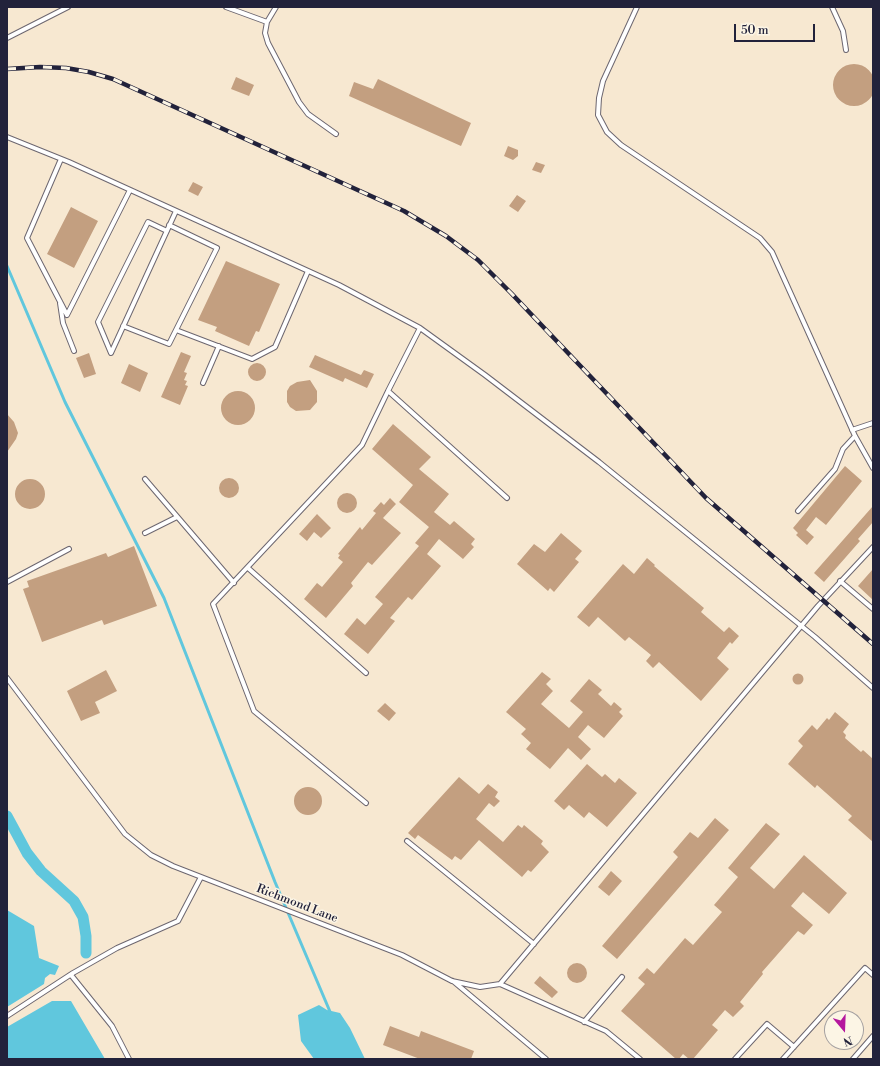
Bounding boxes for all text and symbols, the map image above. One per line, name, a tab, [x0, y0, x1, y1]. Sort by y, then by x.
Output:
scale bar	[736, 16, 817, 42]
text: 50 m	[741, 23, 769, 38]
street label: Richmond Lane	[254, 882, 340, 926]
north arrow	[824, 1010, 864, 1050]
text: N	[841, 1032, 854, 1048]

